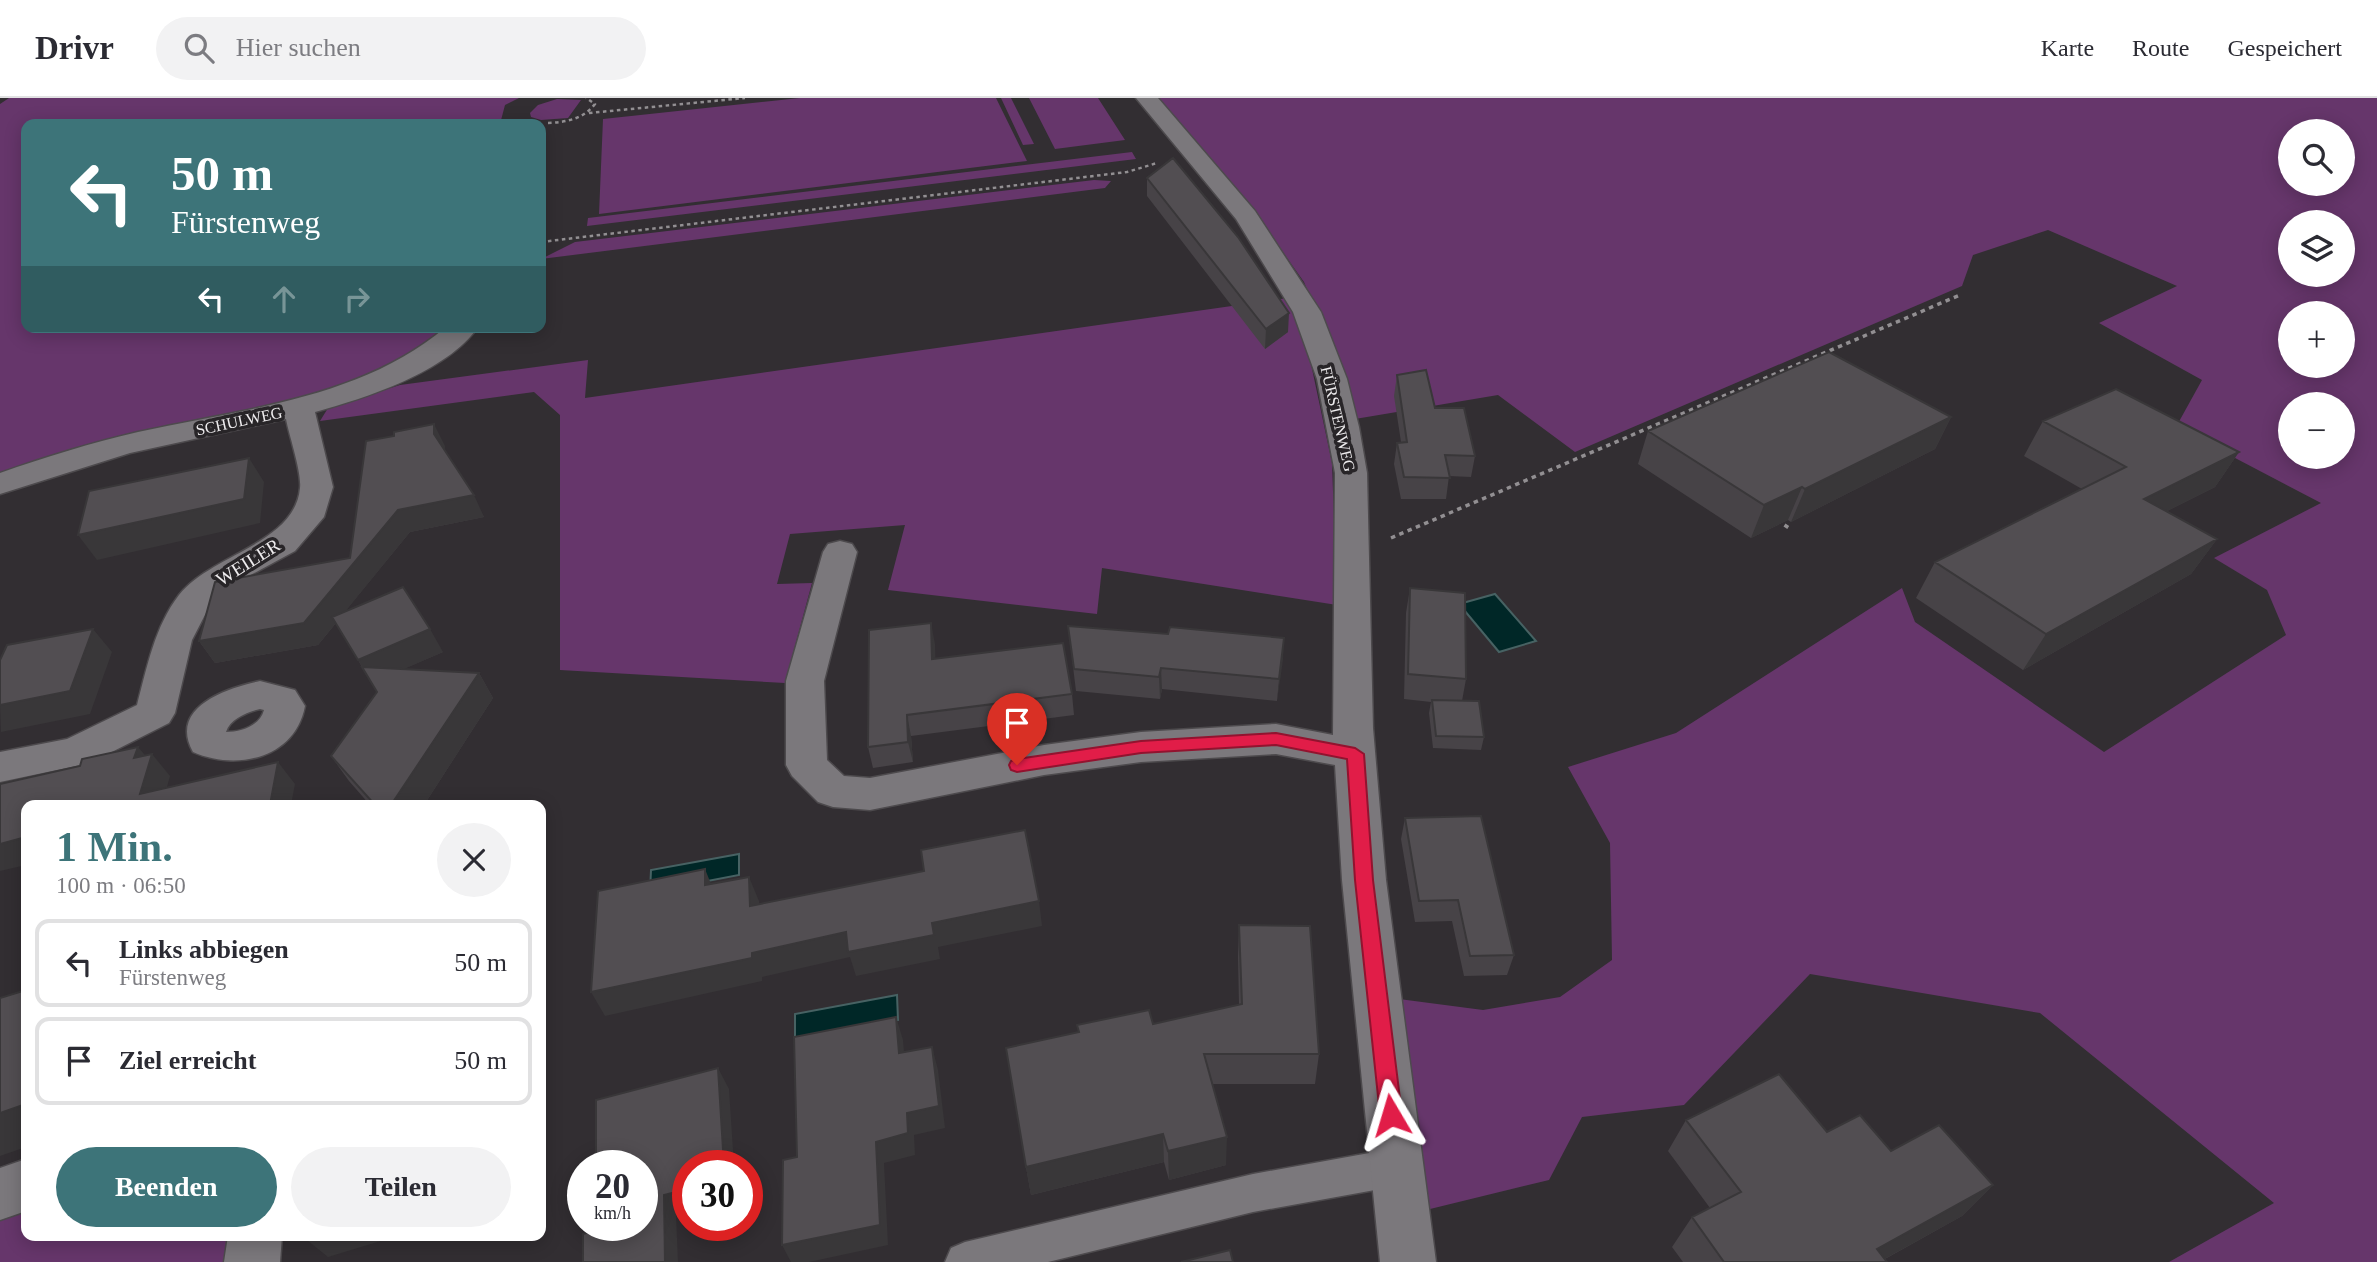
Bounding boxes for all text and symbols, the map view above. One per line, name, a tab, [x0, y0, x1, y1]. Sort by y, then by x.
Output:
search box	[156, 17, 646, 80]
icon: search	[180, 29, 218, 67]
text: Drivr	[35, 30, 114, 66]
text: Hier suchen	[236, 33, 361, 62]
text: Karte	[2041, 35, 2094, 61]
text: Route	[2132, 35, 2189, 61]
text: Gespeichert	[2227, 35, 2342, 61]
map controls	[2278, 119, 2355, 469]
button: search	[2278, 119, 2355, 196]
text: 50 m	[171, 146, 273, 201]
icon: left	[56, 147, 147, 238]
text: Fürstenweg	[171, 204, 320, 240]
button: layers	[2278, 210, 2355, 287]
icon: left	[192, 280, 230, 318]
icon: ahead	[265, 280, 303, 318]
icon: right	[338, 280, 376, 318]
button: +	[2278, 301, 2355, 378]
street label: FÜRSTENWEG	[1318, 365, 1358, 474]
button: −	[2278, 392, 2355, 469]
street label: SCHULWEG	[194, 403, 284, 438]
street label: WEILER	[212, 534, 284, 590]
pin	[987, 693, 1047, 765]
icon: arrive	[998, 704, 1036, 742]
button: close	[437, 823, 511, 897]
text: 1 Min.	[56, 824, 173, 870]
text: 100 m · 06:50	[56, 873, 186, 898]
text: Links abbiegen	[119, 935, 289, 964]
icon: left	[60, 944, 98, 982]
text: 50 m	[454, 948, 507, 977]
text: Fürstenweg	[119, 965, 226, 990]
icon: arrive	[60, 1042, 98, 1080]
text: Ziel erreicht	[119, 1046, 256, 1075]
text: 50 m	[454, 1046, 507, 1075]
position arrow	[1354, 1078, 1428, 1152]
button: Beenden	[56, 1147, 277, 1227]
button: Teilen	[291, 1147, 511, 1227]
speed limit sign: 30	[672, 1150, 763, 1241]
text: 20	[595, 1167, 630, 1206]
text: km/h	[594, 1203, 631, 1223]

